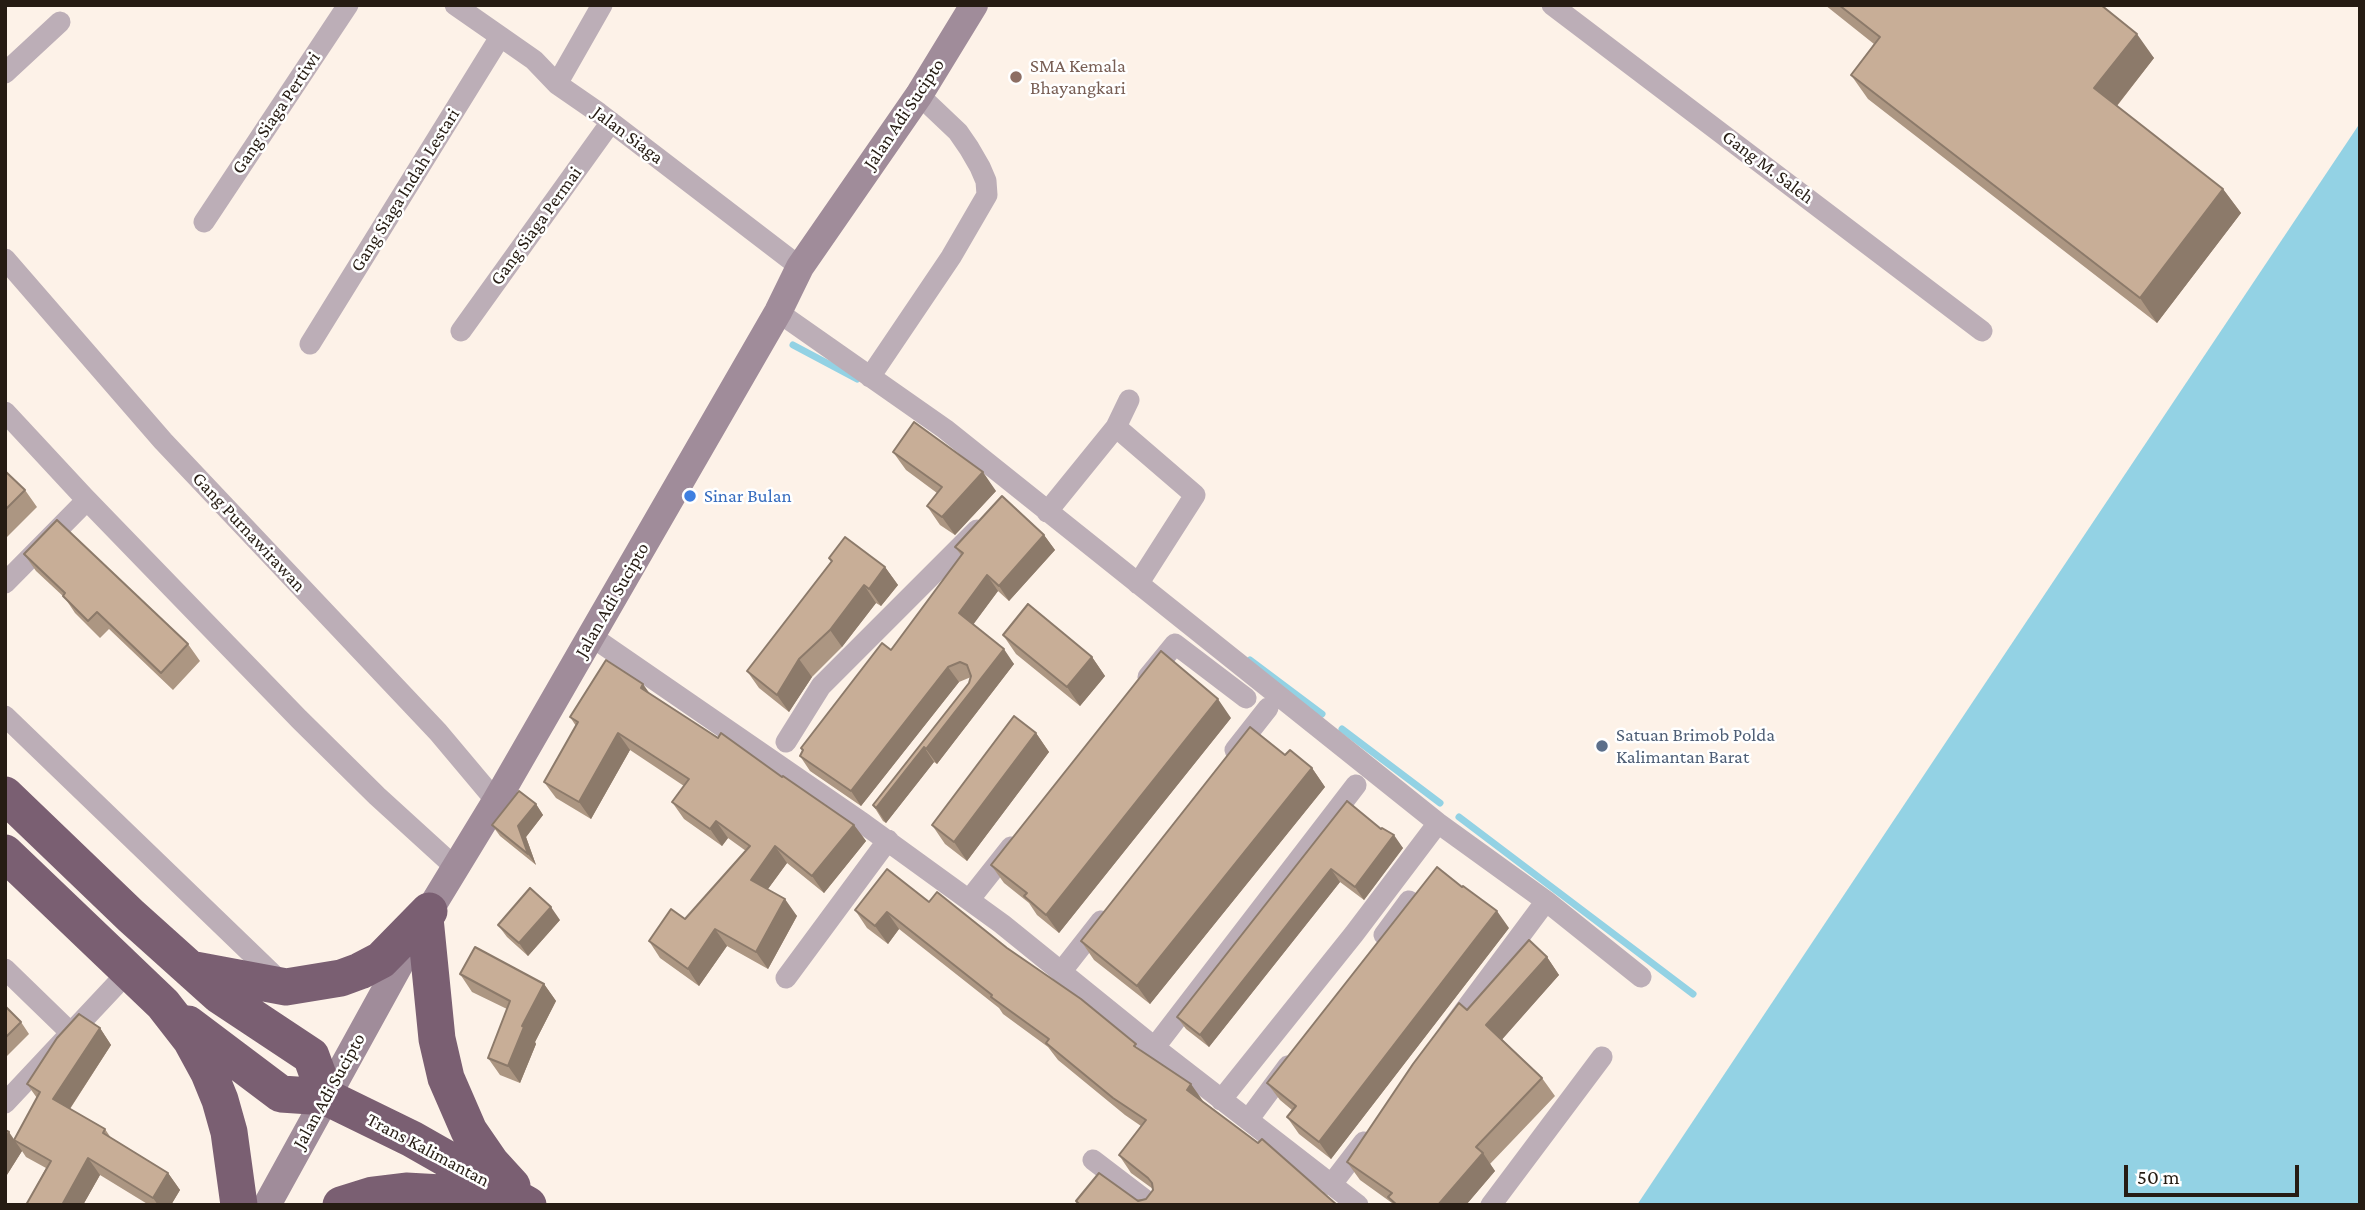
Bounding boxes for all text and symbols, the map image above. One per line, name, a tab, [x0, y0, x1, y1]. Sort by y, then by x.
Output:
street label: Gang Siaga Pertiwi	[227, 48, 325, 178]
street label: Jalan Adi Sucipto	[859, 54, 949, 174]
place label: SMA Kemala Bhayangkari	[1030, 55, 1126, 99]
marker: SMA Kemala Bhayangkari	[1008, 69, 1024, 85]
street label: Jalan Siaga	[588, 101, 668, 169]
street label: Gang Siaga Indah Lestari	[345, 104, 465, 276]
street label: Gang M. Saleh	[1718, 125, 1818, 209]
street label: Gang Siaga Permai	[485, 162, 587, 290]
street label: Gang Purnawirawan	[187, 467, 311, 597]
place label: Sinar Bulan	[704, 485, 792, 507]
marker: Sinar Bulan	[682, 488, 698, 504]
street label: Jalan Adi Sucipto	[570, 539, 654, 661]
place label: Satuan Brimob Polda Kalimantan Barat	[1616, 724, 1775, 768]
marker: Satuan Brimob Polda Kalimantan Barat	[1594, 738, 1610, 754]
street label: Jalan Adi Sucipto	[288, 1029, 370, 1153]
street label: Trans Kalimantan	[363, 1108, 493, 1192]
scale bar	[2127, 1150, 2302, 1194]
text: 50 m	[2137, 1165, 2180, 1189]

